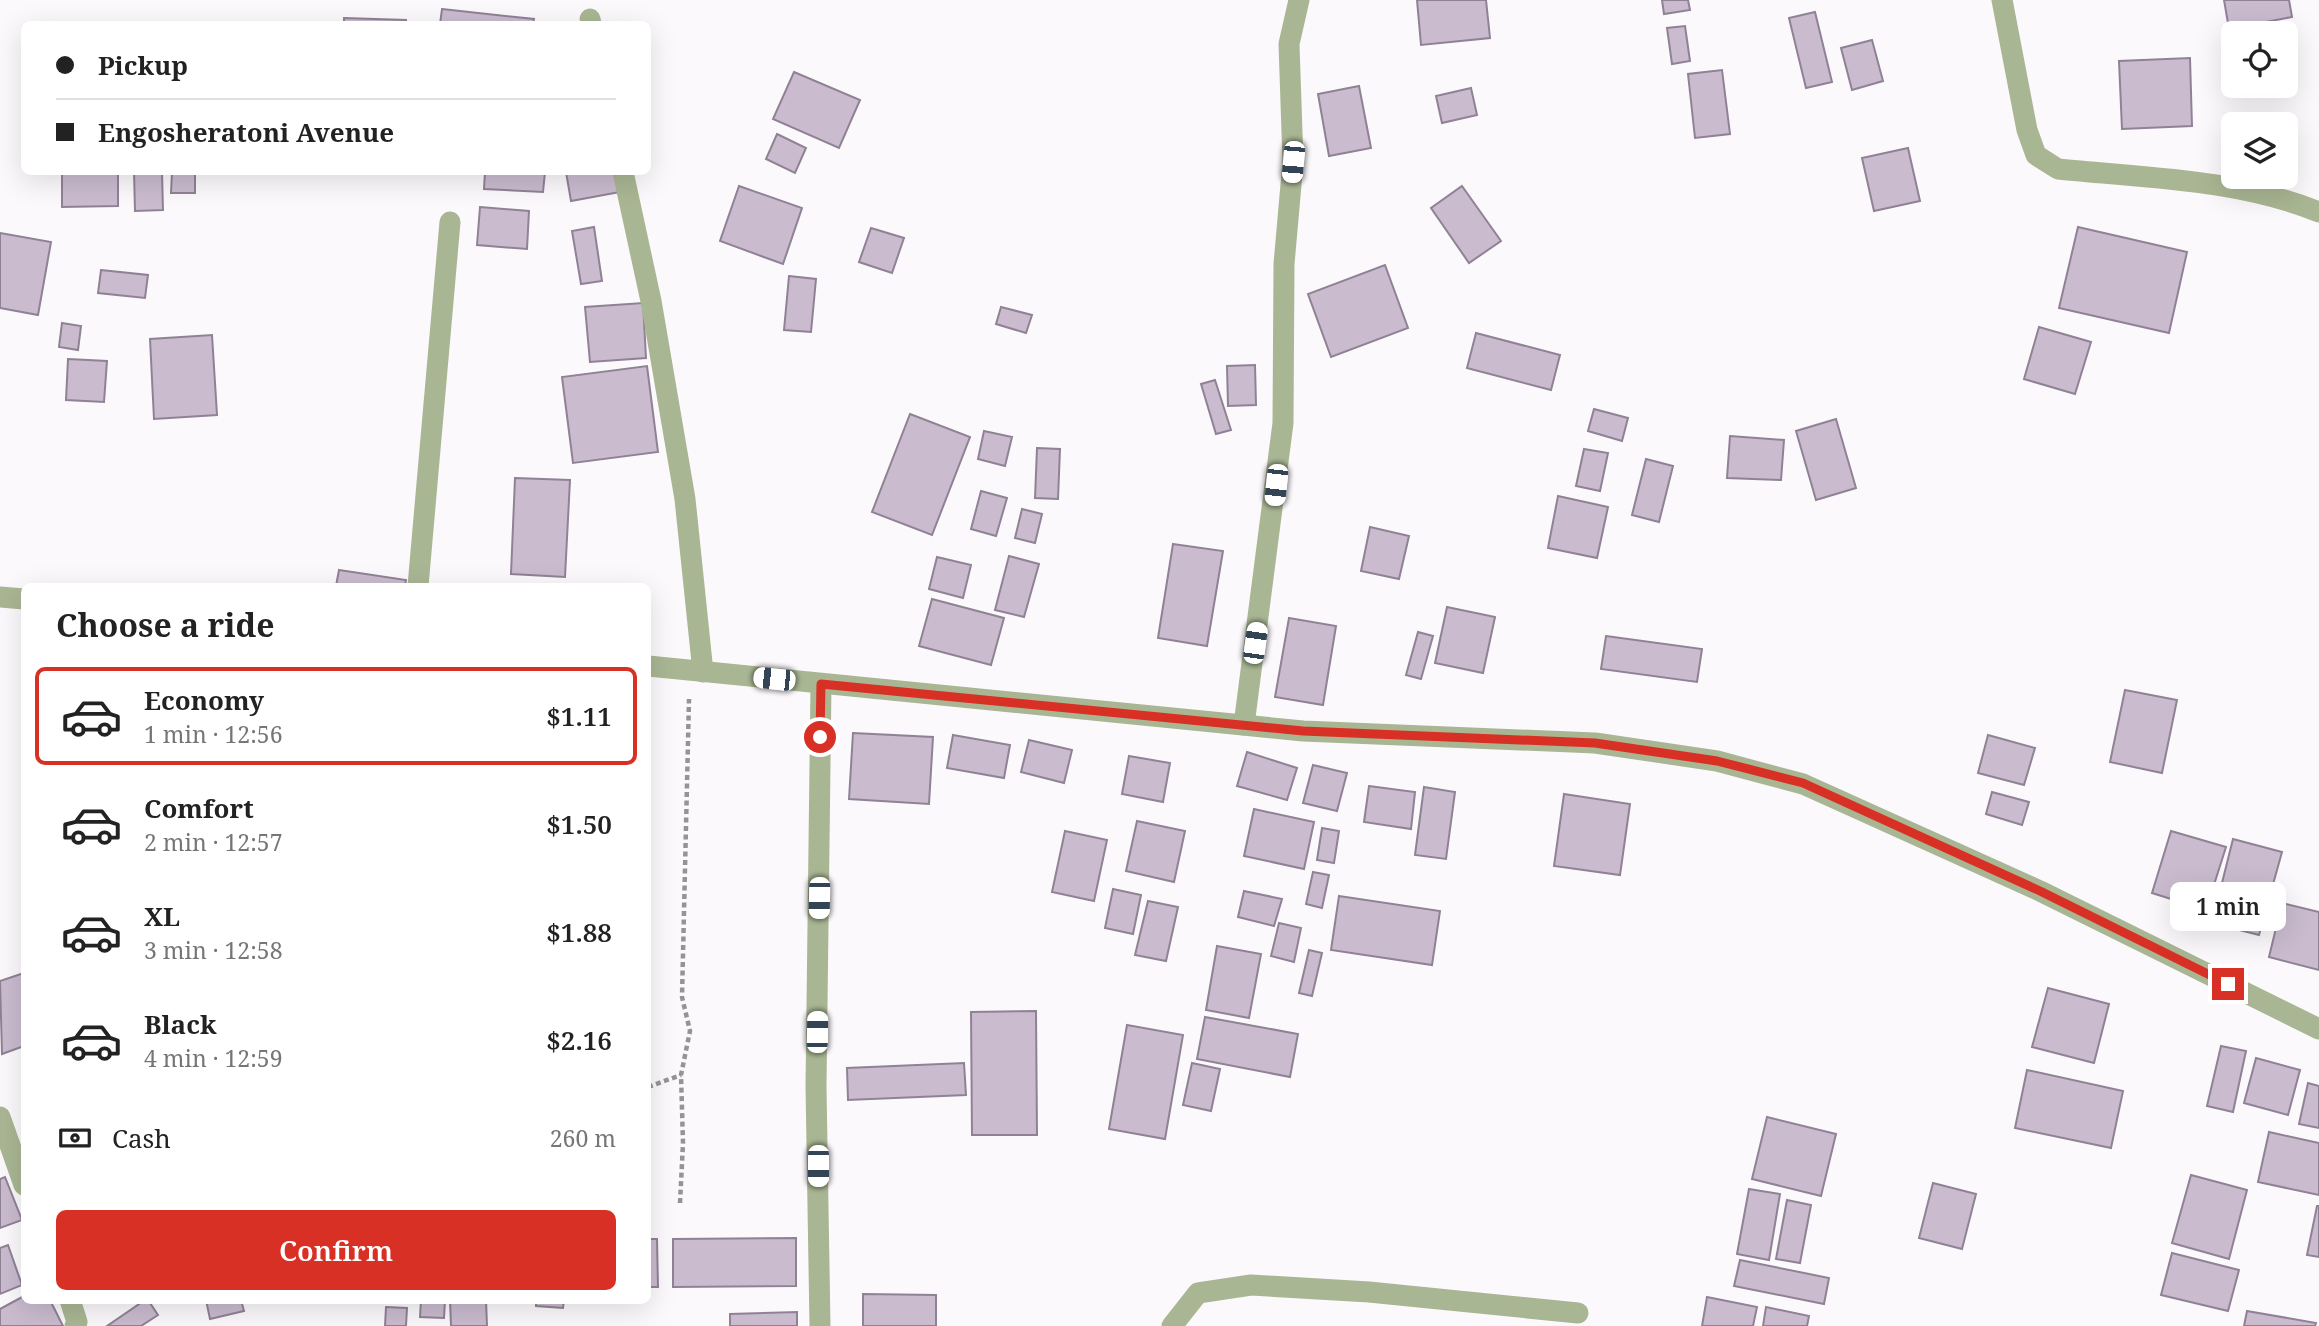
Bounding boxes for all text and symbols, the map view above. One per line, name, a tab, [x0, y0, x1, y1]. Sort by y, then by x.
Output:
map controls	[2221, 21, 2298, 189]
button: locate	[2221, 21, 2298, 98]
text: Pickup	[98, 47, 188, 83]
button: layers	[2221, 112, 2298, 189]
text: Engosheratoni Avenue	[98, 114, 394, 150]
car	[1281, 140, 1306, 184]
car	[1264, 463, 1289, 507]
text: Choose a ride	[56, 603, 275, 646]
car	[1242, 621, 1269, 665]
car	[753, 666, 796, 692]
text: Economy	[144, 682, 264, 718]
icon: car	[60, 685, 123, 748]
text: $1.11	[546, 698, 612, 734]
text: 1 min · 12:56	[144, 718, 282, 750]
route start	[804, 721, 836, 753]
text: Comfort	[144, 790, 254, 826]
icon: car	[60, 793, 123, 856]
text: $1.50	[546, 806, 612, 842]
text: 2 min · 12:57	[144, 826, 282, 858]
car	[809, 877, 830, 919]
callout: 1 min	[2170, 883, 2286, 932]
text: 1 min	[2196, 890, 2260, 922]
text: XL	[144, 898, 180, 934]
icon: car	[60, 901, 123, 964]
text: $1.88	[546, 914, 612, 950]
text: 3 min · 12:58	[144, 934, 282, 966]
route end	[2212, 968, 2244, 1000]
text: Black	[144, 1006, 217, 1042]
icon: car	[60, 1009, 123, 1072]
car	[807, 1011, 828, 1053]
text: $2.16	[546, 1022, 612, 1058]
text: 4 min · 12:59	[144, 1042, 282, 1074]
icon: cash	[56, 1119, 94, 1157]
text: Cash	[112, 1120, 171, 1156]
text: 260 m	[550, 1122, 616, 1154]
car	[808, 1145, 829, 1187]
button: Confirm	[56, 1210, 616, 1290]

